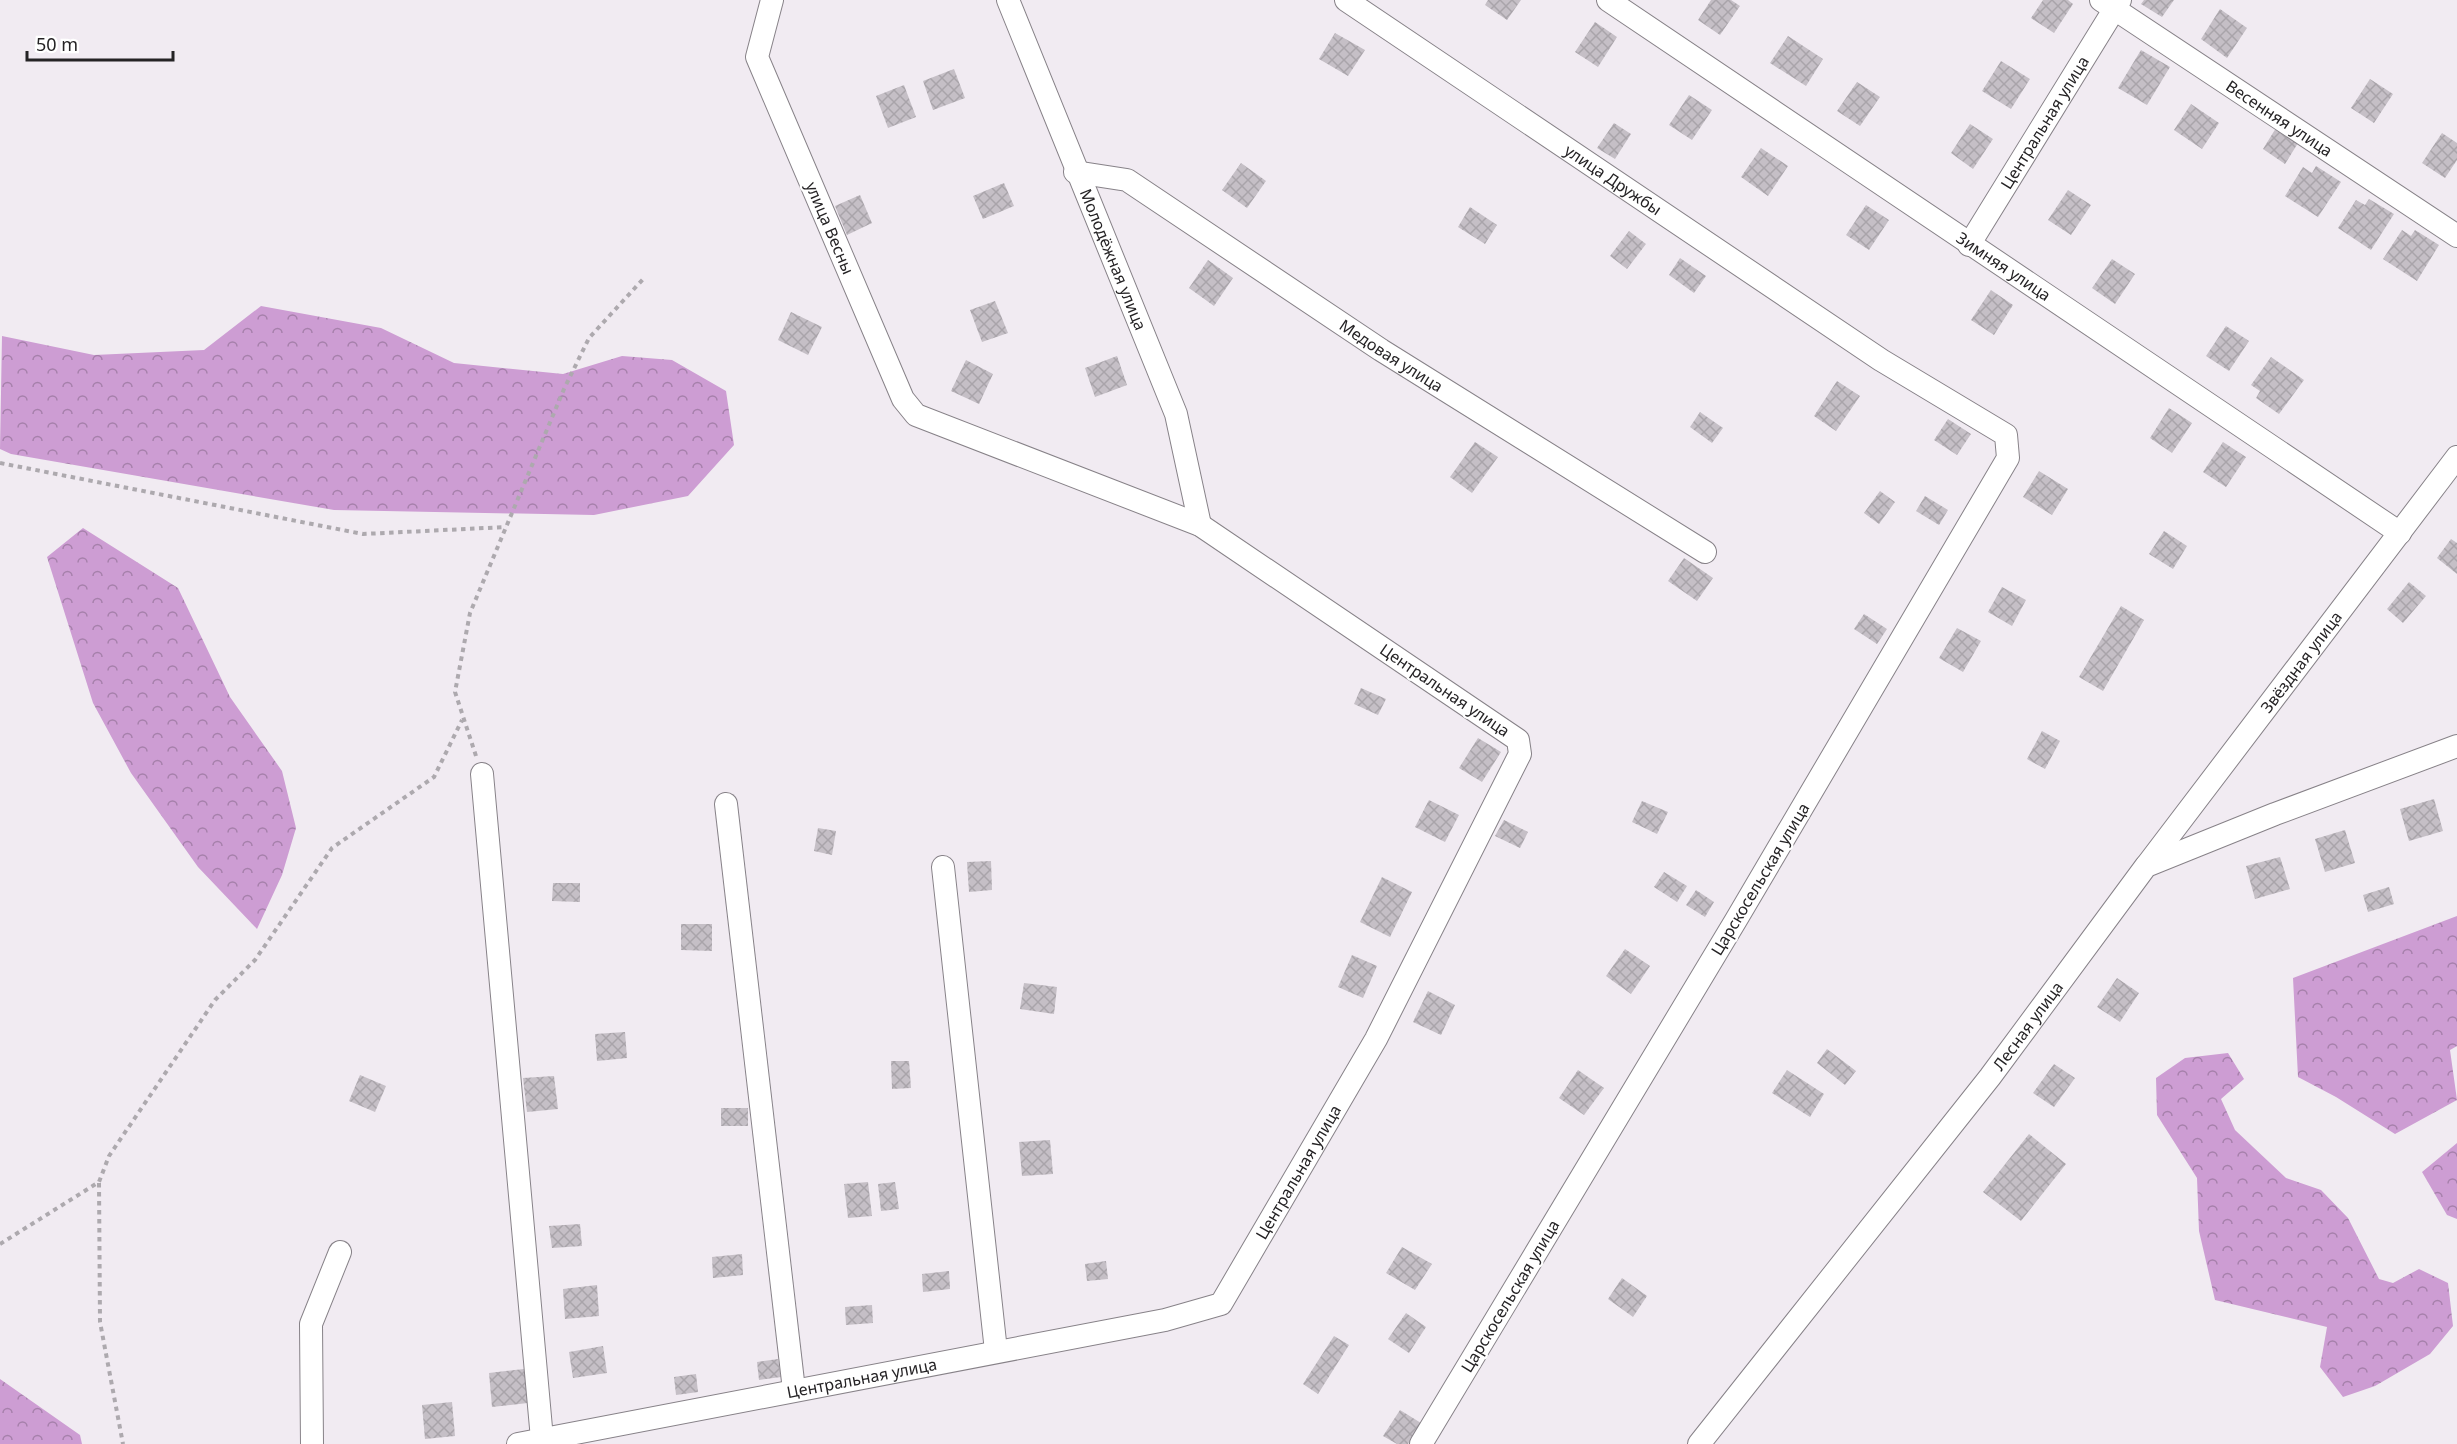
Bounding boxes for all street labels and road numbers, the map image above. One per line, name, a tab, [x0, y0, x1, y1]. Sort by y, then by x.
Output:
street label: Центральная улица	[1995, 52, 2094, 193]
street label: Весенняя улица	[2222, 75, 2337, 162]
street label: улица Дружбы	[1560, 139, 1666, 220]
street label: улица Весны	[801, 178, 859, 278]
street label: Молодёжная улица	[1075, 185, 1152, 333]
street label: Зимняя улица	[1952, 227, 2055, 306]
street label: Медовая улица	[1335, 314, 1447, 397]
street label: Звёздная улица	[2256, 607, 2347, 717]
street label: Центральная улица	[1376, 638, 1514, 742]
street label: Царскосельская улица	[1706, 799, 1814, 959]
street label: Лесная улица	[1988, 977, 2068, 1075]
street label: Центральная улица	[1250, 1101, 1346, 1243]
street label: Царскосельская улица	[1456, 1216, 1564, 1376]
street label: Центральная улица	[785, 1353, 939, 1403]

